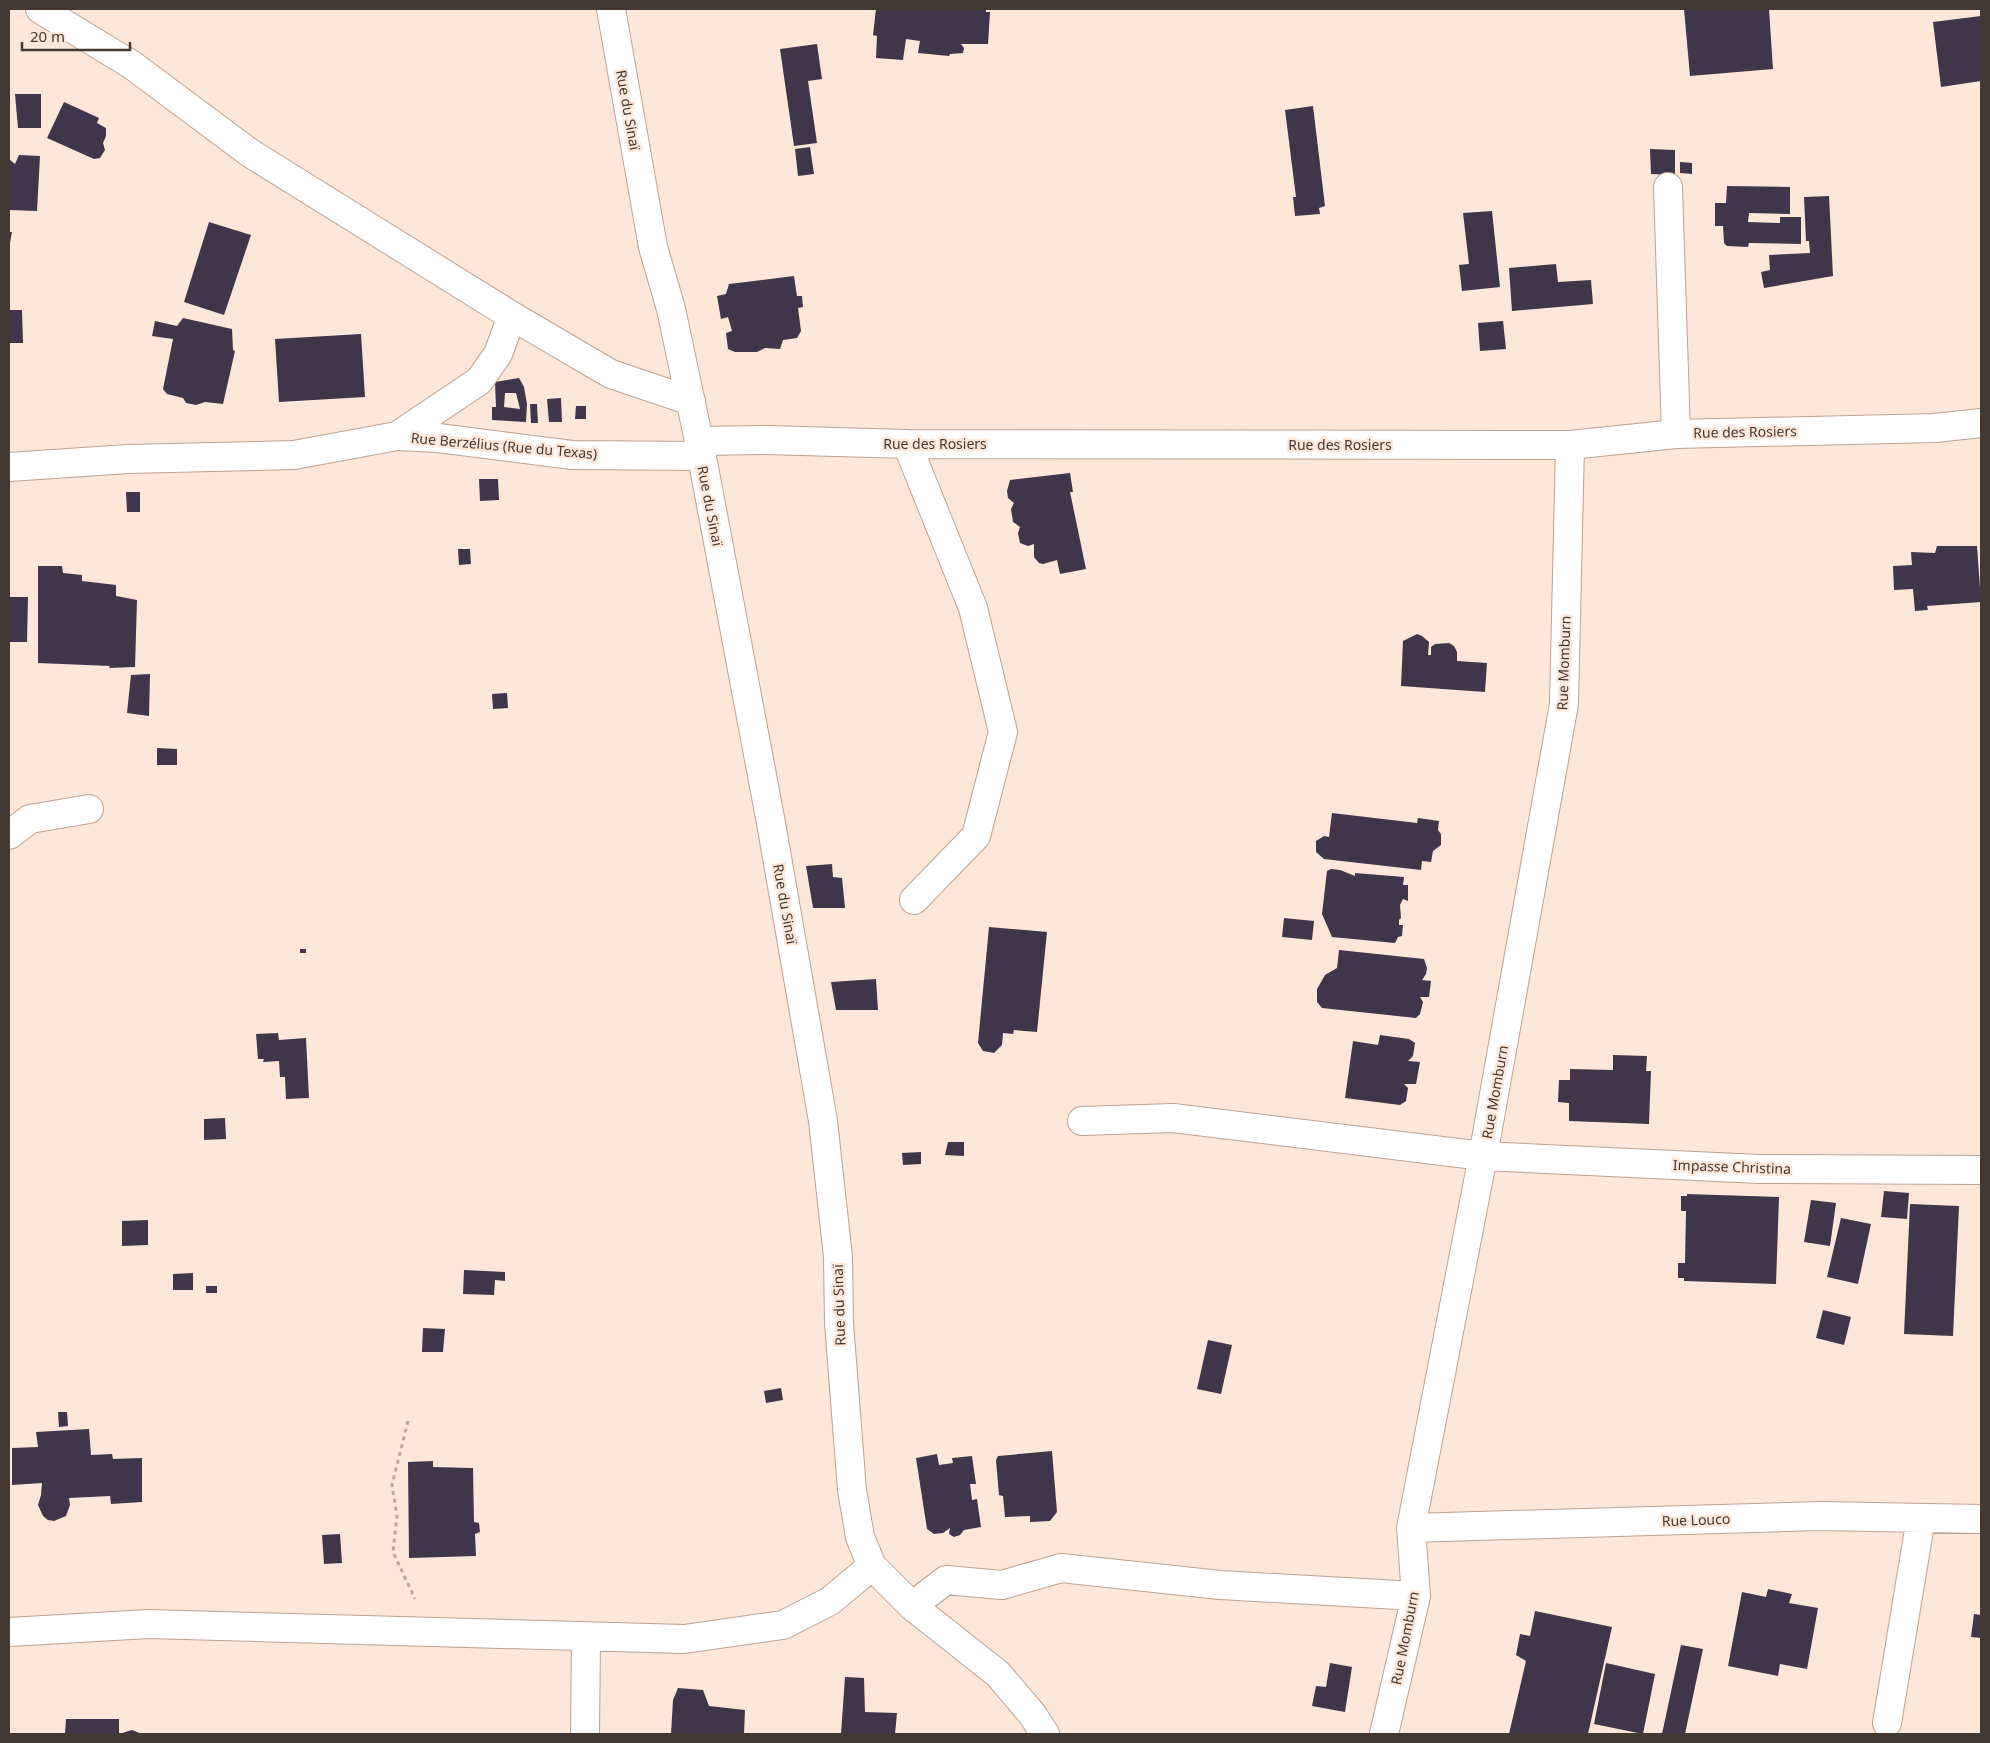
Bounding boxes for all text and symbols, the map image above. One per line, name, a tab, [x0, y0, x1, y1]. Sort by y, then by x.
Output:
scale bar	[22, 20, 130, 52]
text: 20 m	[30, 26, 65, 46]
street label: Rue du Sinaï	[612, 68, 645, 152]
street label: Rue des Rosiers	[1693, 421, 1797, 442]
street label: Rue Berzélius (Rue du Texas)	[410, 428, 598, 463]
street label: Rue des Rosiers	[883, 434, 987, 453]
street label: Rue des Rosiers	[1288, 435, 1392, 454]
street label: Rue du Sinaï	[693, 464, 728, 548]
street label: Rue Momburn	[1552, 615, 1575, 711]
street label: Rue du Sinaï	[769, 862, 802, 946]
street label: Rue Momburn	[1477, 1044, 1512, 1140]
street label: Impasse Christina	[1673, 1155, 1791, 1178]
street label: Rue du Sinaï	[828, 1264, 849, 1346]
street label: Rue Louco	[1661, 1509, 1731, 1530]
street label: Rue Momburn	[1386, 1590, 1423, 1686]

